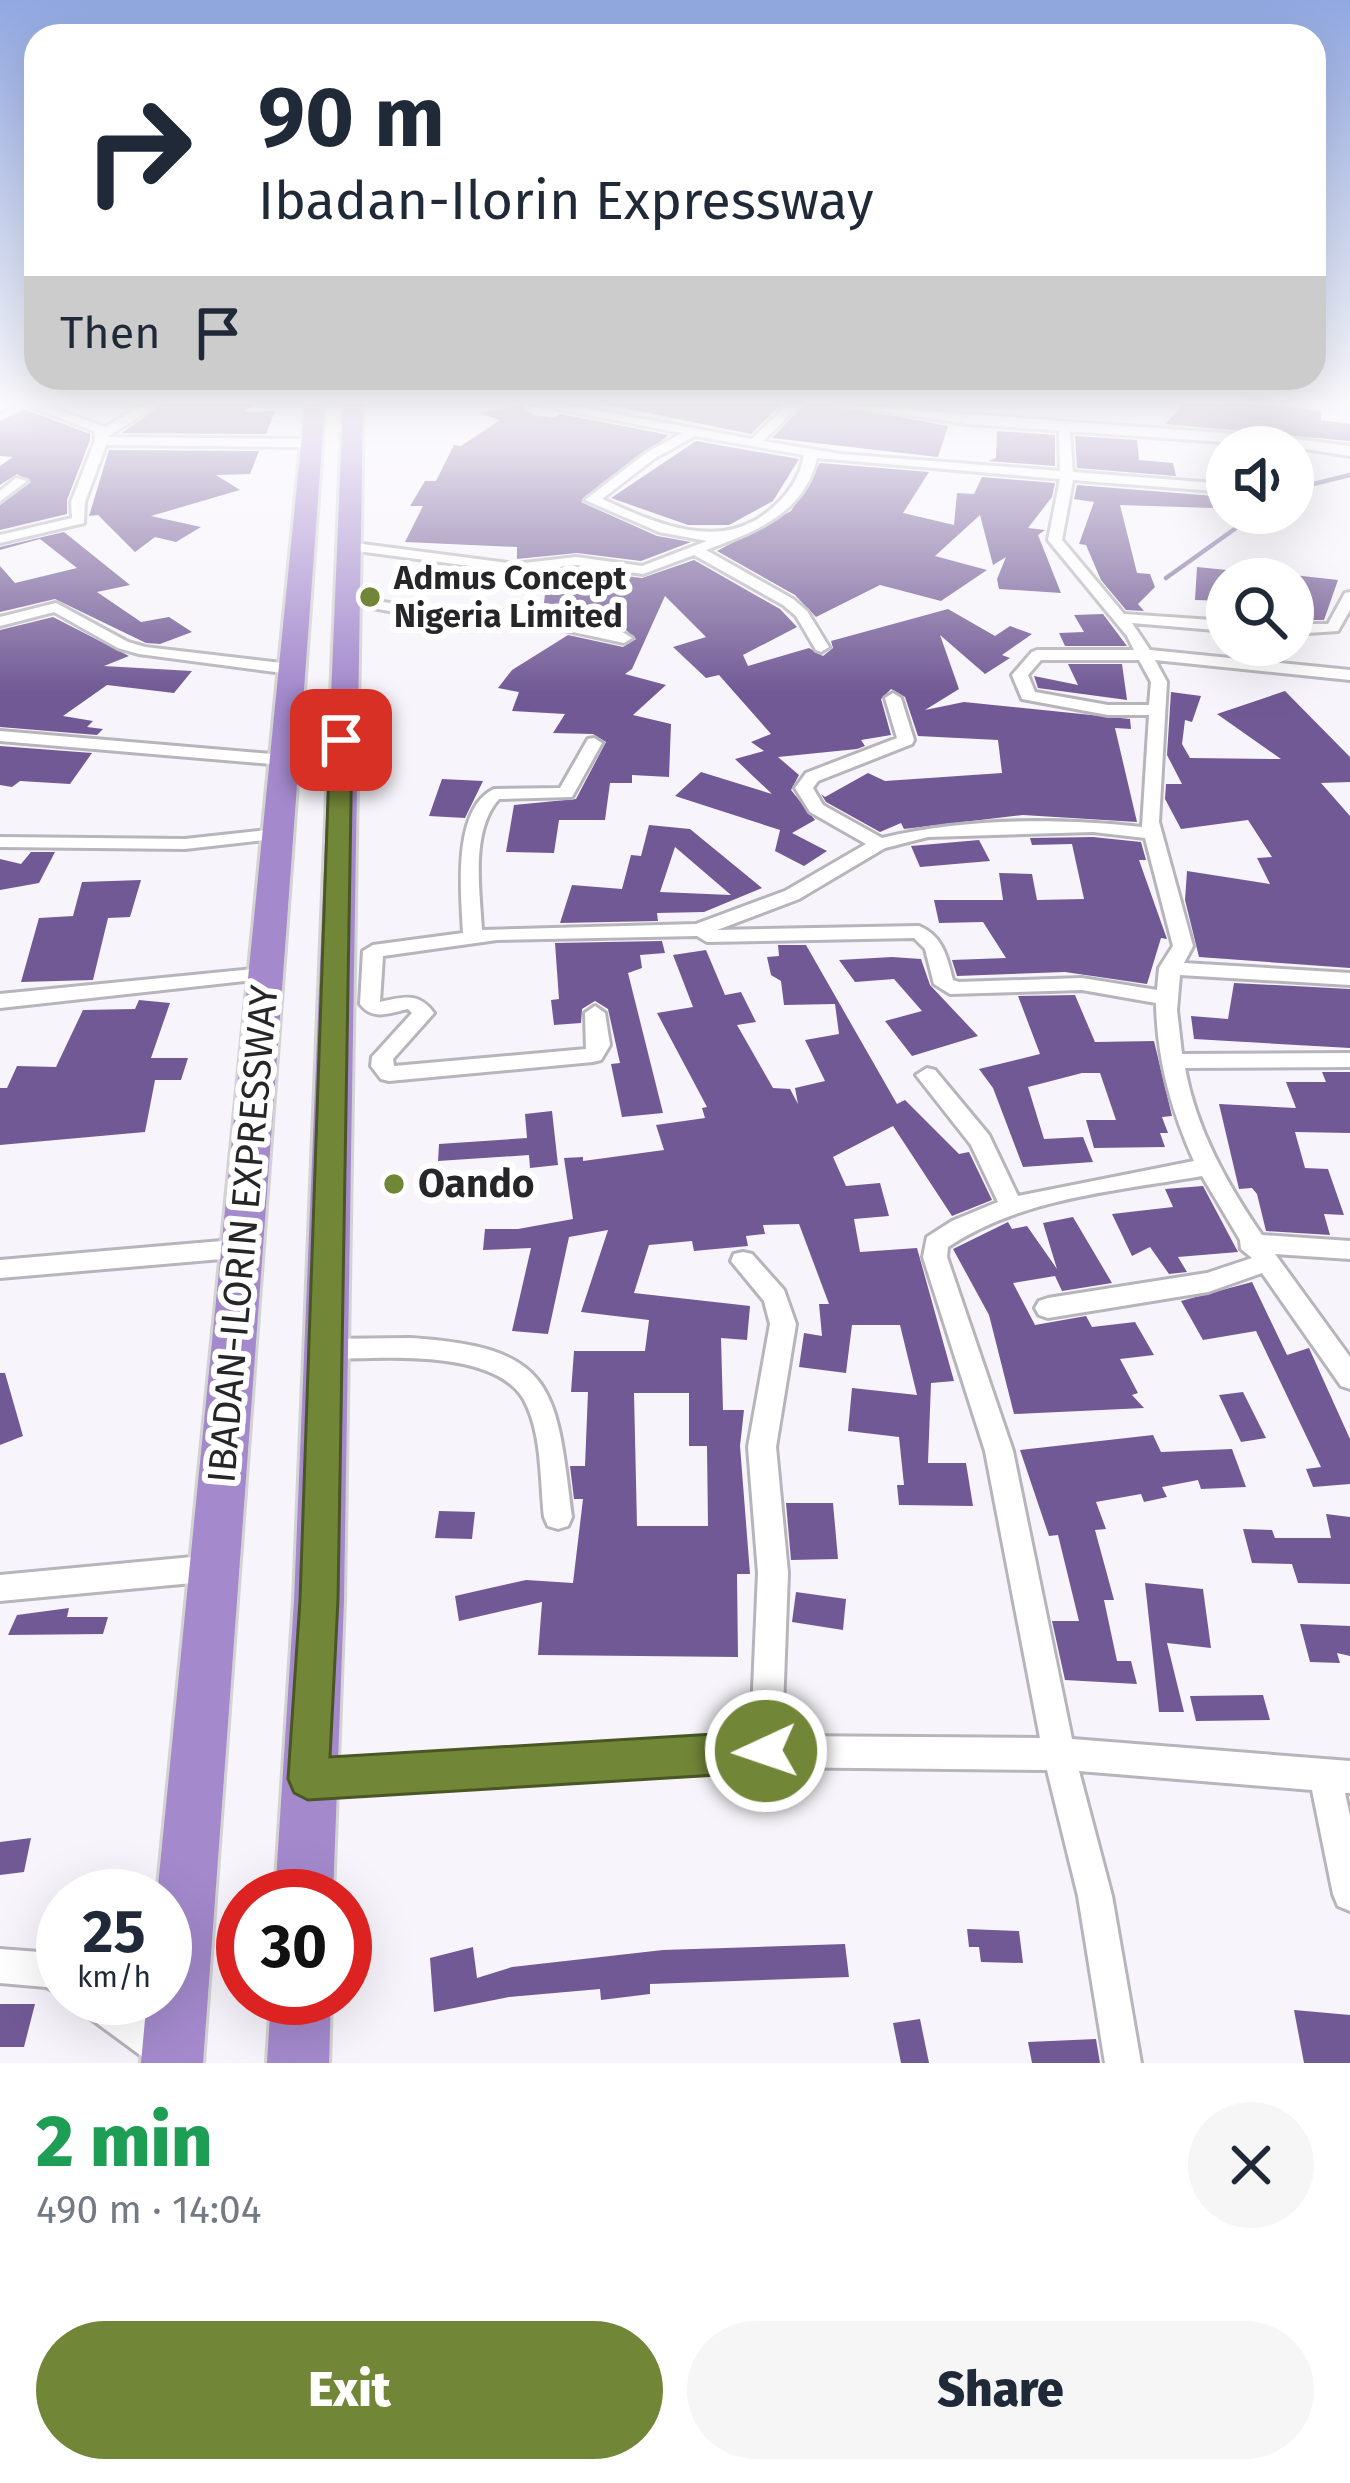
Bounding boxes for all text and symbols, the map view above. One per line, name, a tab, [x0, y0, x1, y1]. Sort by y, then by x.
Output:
text: 90 m	[258, 67, 445, 168]
icon: right	[60, 72, 216, 228]
text: Ibadan-Ilorin Expressway	[258, 169, 874, 233]
icon: arrive	[185, 300, 251, 366]
text: Then	[60, 306, 161, 360]
map controls	[1206, 426, 1314, 666]
button: sound	[1206, 426, 1314, 534]
place label: Admus Concept Nigeria Limited	[393, 558, 627, 636]
button: search	[1206, 558, 1314, 666]
marker: Admus Concept Nigeria Limited	[357, 584, 383, 610]
pin	[290, 689, 392, 791]
icon: arrive	[308, 707, 374, 773]
street label: IBADAN-ILORIN EXPRESSWAY	[198, 983, 288, 1485]
place label: Oando	[418, 1161, 535, 1207]
marker: Oando	[381, 1171, 407, 1197]
position arrow	[703, 1688, 829, 1814]
speed limit sign: 30	[216, 1869, 372, 2025]
text: 25	[82, 1896, 146, 1968]
text: km/h	[77, 1959, 151, 1995]
text: 2 min	[36, 2099, 212, 2185]
button: close	[1188, 2102, 1314, 2228]
text: 490 m · 14:04	[36, 2187, 262, 2233]
button: Exit	[36, 2321, 663, 2459]
button: Share	[687, 2321, 1314, 2459]

